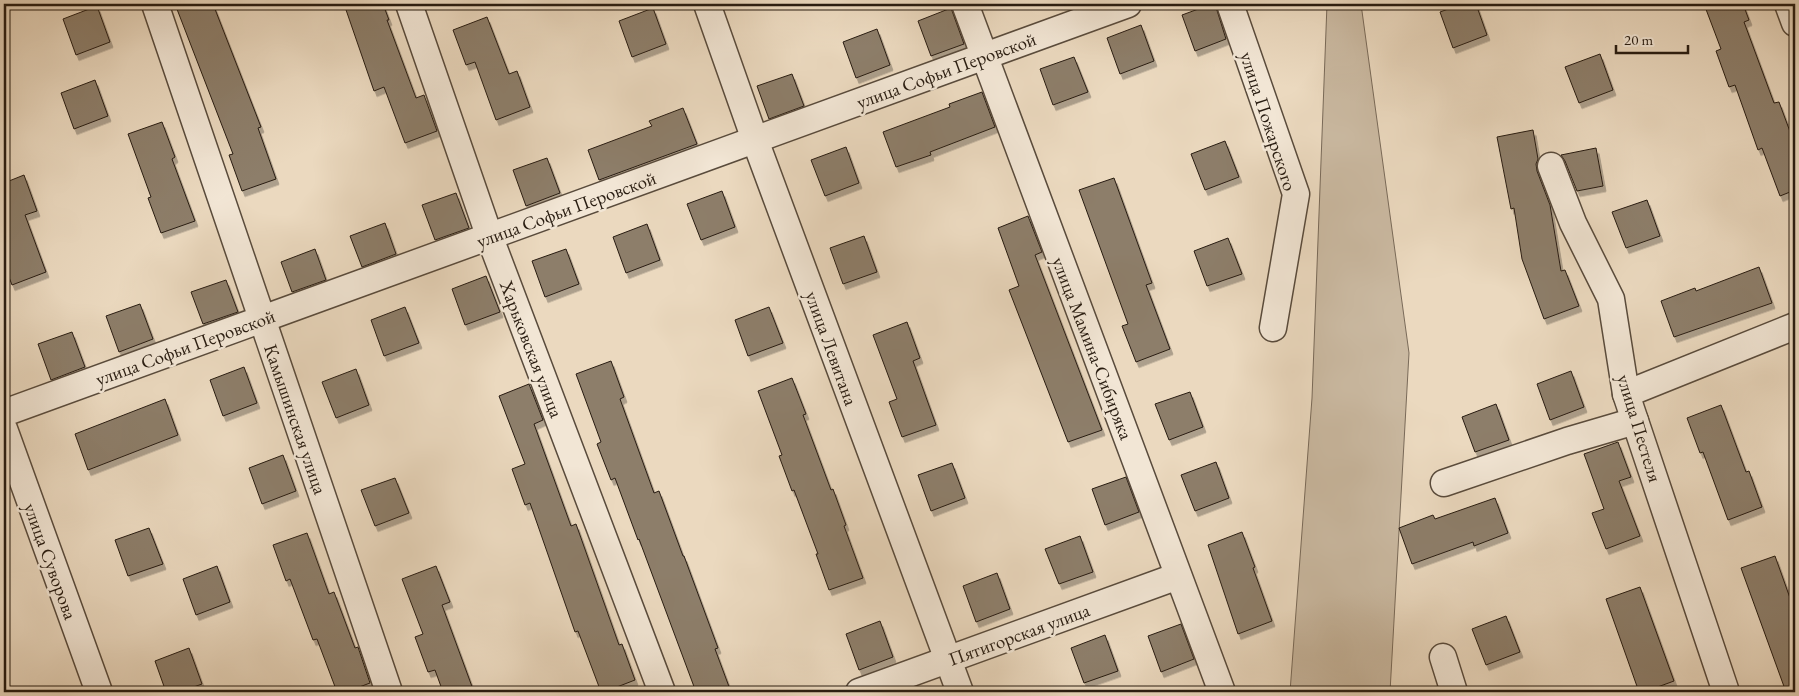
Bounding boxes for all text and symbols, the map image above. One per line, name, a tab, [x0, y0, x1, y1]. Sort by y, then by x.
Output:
scale bar	[1616, 22, 1689, 54]
street label: улица Софьи Перовской	[853, 26, 1039, 115]
text: 20 m	[1624, 30, 1653, 49]
street label: улица Пожарского	[1234, 48, 1303, 194]
street label: улица Софьи Перовской	[473, 165, 659, 254]
street label: улица Мамина-Сибиряка	[1046, 253, 1139, 444]
street label: Харьковская улица	[494, 276, 569, 422]
street label: улица Левитана	[799, 287, 864, 409]
street label: улица Софьи Перовской	[92, 303, 278, 392]
street label: Камышинская улица	[258, 341, 333, 498]
street label: улица Пестеля	[1611, 371, 1668, 486]
street label: улица Суворова	[18, 499, 83, 623]
street label: Пятигорская улица	[945, 597, 1094, 672]

